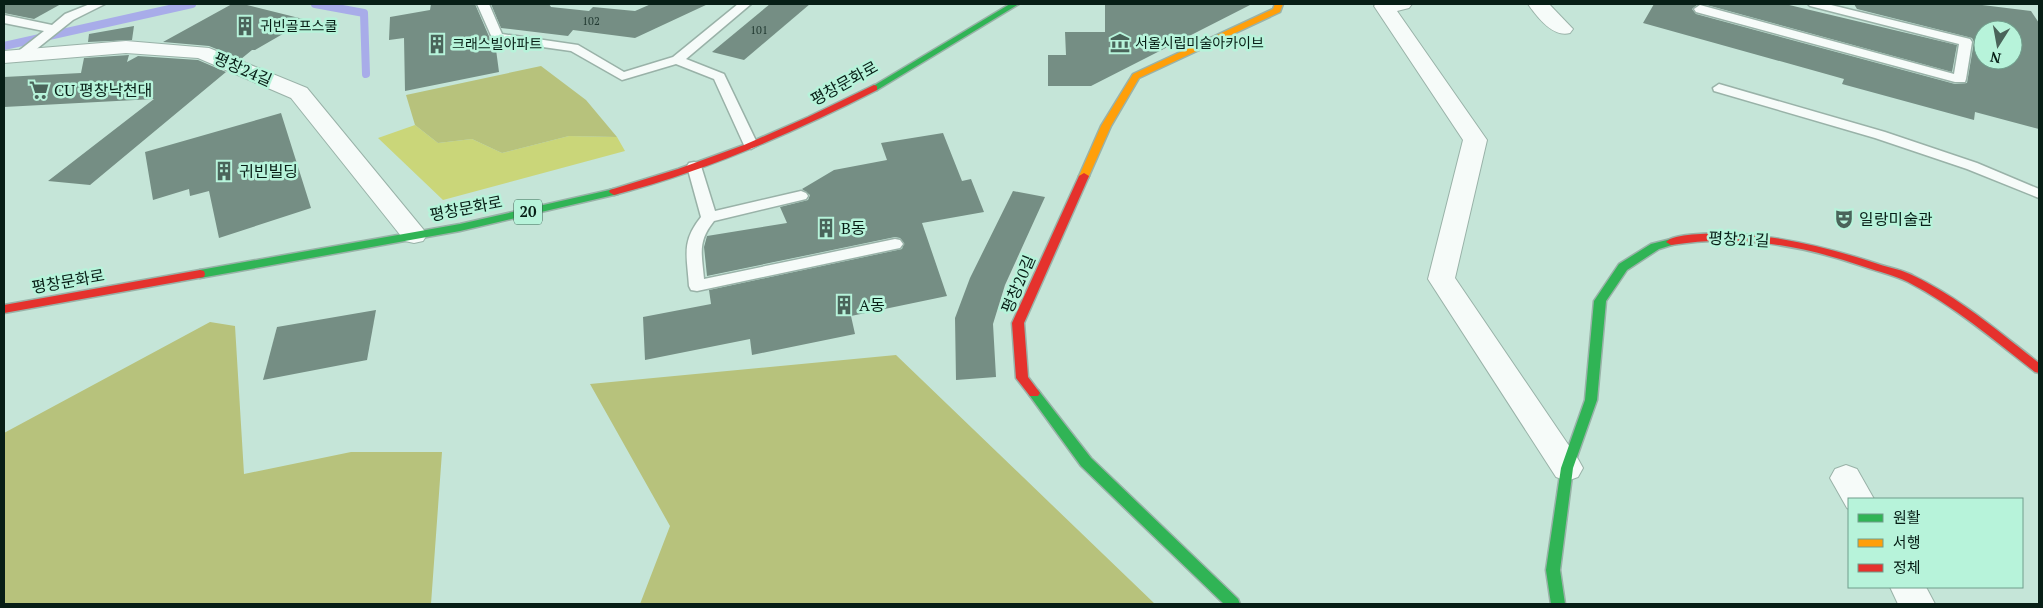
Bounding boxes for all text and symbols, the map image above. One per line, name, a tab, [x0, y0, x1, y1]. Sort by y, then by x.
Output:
house number: 102	[582, 14, 600, 28]
building icon: 귀빈골프스쿨	[234, 15, 256, 37]
place label: 귀빈골프스쿨	[260, 16, 337, 35]
north arrow	[1973, 20, 2023, 70]
house number: 101	[750, 23, 768, 37]
museum icon: 서울시립미술아카이브	[1109, 32, 1131, 54]
building icon: 크래스빌아파트	[426, 33, 448, 55]
place label: 서울시립미술아카이브	[1135, 33, 1264, 52]
place label: 크래스빌아파트	[452, 34, 542, 53]
street label: 평창24길	[211, 47, 275, 91]
text: N	[1988, 48, 2002, 69]
street label: 평창문화로	[806, 55, 882, 110]
supermarket icon: CU 평창낙천대	[28, 79, 50, 101]
place label: CU 평창낙천대	[54, 79, 153, 101]
building icon: 귀빈빌딩	[213, 160, 235, 182]
place label: 귀빈빌딩	[239, 160, 298, 182]
street label: 평창문화로	[428, 190, 504, 226]
road number: 20	[514, 200, 542, 224]
theatre icon: 일랑미술관	[1833, 208, 1855, 230]
place label: 일랑미술관	[1859, 208, 1933, 230]
building icon: B동	[815, 217, 837, 239]
place label: B동	[841, 217, 866, 239]
street label: 평창21길	[1708, 226, 1770, 252]
street label: 평창20길	[996, 252, 1040, 316]
street label: 평창문화로	[30, 264, 106, 298]
building icon: A동	[833, 294, 855, 316]
place label: A동	[859, 294, 885, 316]
legend	[1848, 498, 2023, 588]
text: 원활	[1893, 507, 1921, 527]
text: 서행	[1893, 532, 1921, 552]
text: 정체	[1893, 557, 1921, 577]

